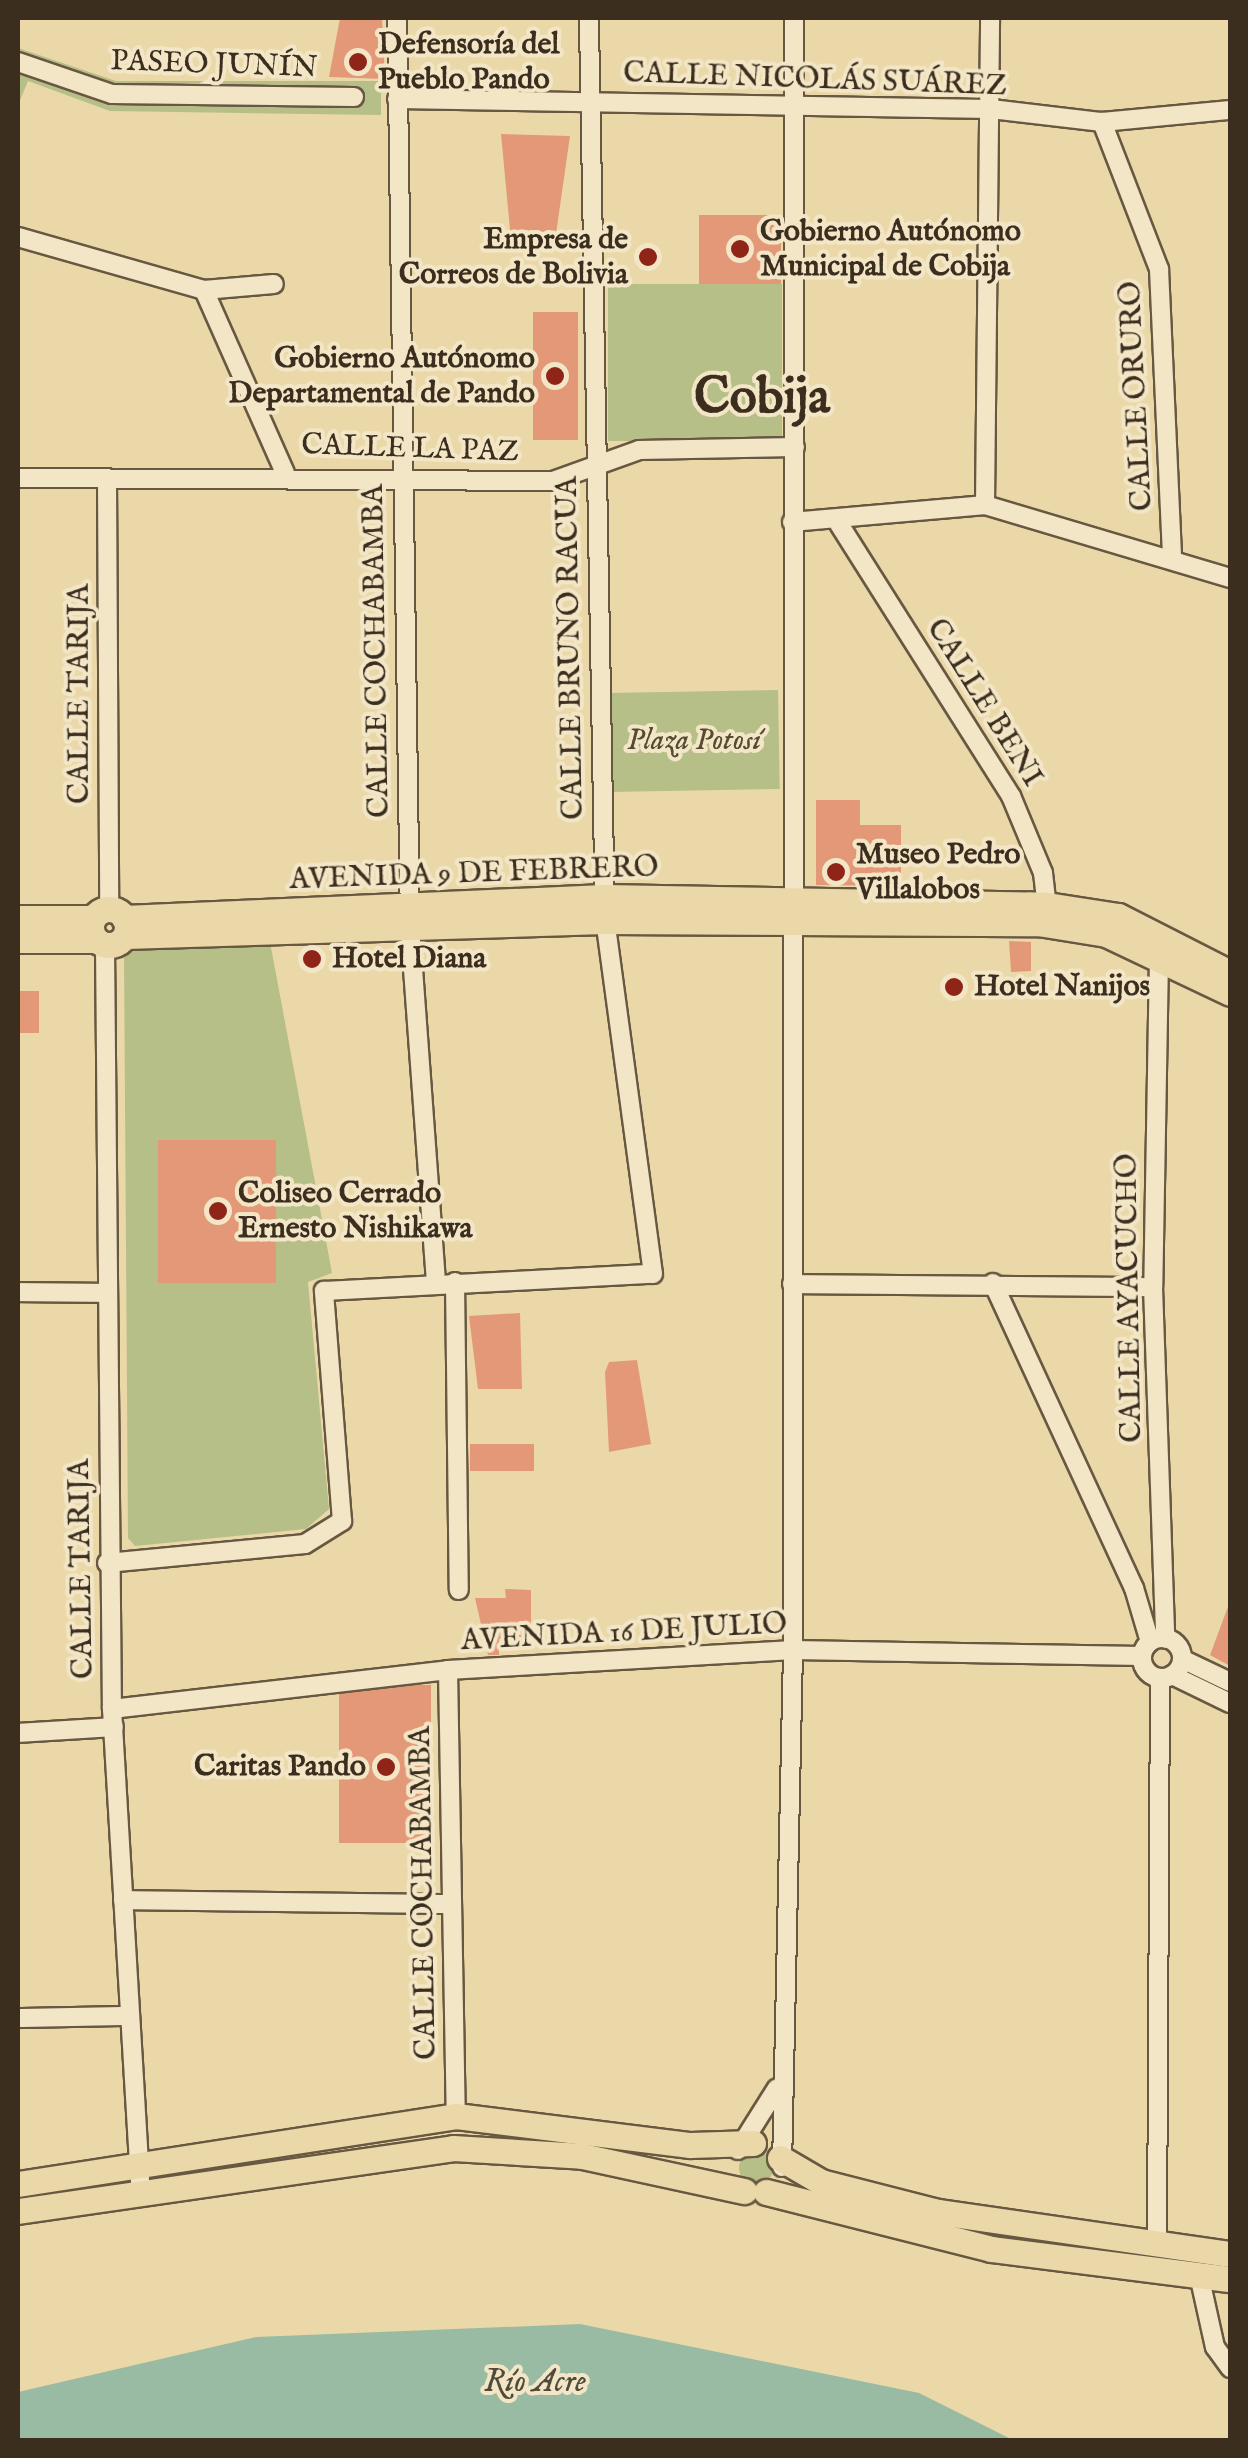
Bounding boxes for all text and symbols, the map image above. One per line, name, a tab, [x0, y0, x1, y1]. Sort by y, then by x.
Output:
place label: Defensoría del Pueblo Pando	[378, 27, 560, 98]
street label: PASEO JUNÍN	[110, 43, 318, 87]
marker: Defensoría del Pueblo Pando	[347, 51, 369, 73]
street label: CALLE NICOLÁS SUÁREZ	[623, 55, 1007, 105]
place label: Gobierno Autónomo Municipal de Cobija	[760, 214, 1021, 284]
place label: Empresa de Correos de Bolivia	[399, 222, 628, 292]
marker: Gobierno Autónomo Municipal de Cobija	[729, 238, 751, 260]
marker: Empresa de Correos de Bolivia	[637, 246, 659, 268]
street label: CALLE ORURO	[1113, 280, 1161, 512]
place label: Gobierno Autónomo Departamental de Pando	[228, 341, 535, 412]
marker: Gobierno Autónomo Departamental de Pando	[544, 365, 566, 387]
district label: Cobija	[694, 369, 830, 429]
street label: CALLE LA PAZ	[301, 427, 519, 471]
street label: CALLE BRUNO RACUA	[550, 476, 592, 820]
street label: CALLE COCHABAMBA	[356, 484, 398, 818]
street label: CALLE TARIJA	[62, 584, 98, 804]
street label: CALLE BENI	[918, 612, 1050, 794]
park label: Plaza Potosí	[627, 723, 761, 759]
place label: Museo Pedro Villalobos	[856, 837, 1020, 908]
street label: AVENIDA 9 DE FEBRERO	[289, 850, 659, 898]
marker: Museo Pedro Villalobos	[825, 861, 847, 883]
place label: Hotel Diana	[332, 941, 486, 977]
marker: Hotel Diana	[301, 948, 323, 970]
place label: Hotel Nanijos	[974, 969, 1150, 1005]
marker: Hotel Nanijos	[943, 976, 965, 998]
street label: CALLE AYACUCHO	[1109, 1153, 1151, 1443]
place label: Coliseo Cerrado Ernesto Nishikawa	[238, 1176, 473, 1246]
marker: Coliseo Cerrado Ernesto Nishikawa	[207, 1200, 229, 1222]
street label: CALLE TARIJA	[62, 1459, 102, 1679]
street label: AVENIDA 16 DE JULIO	[460, 1606, 788, 1660]
street label: CALLE COCHABAMBA	[403, 1726, 445, 2060]
place label: Caritas Pando	[194, 1749, 366, 1785]
marker: Caritas Pando	[375, 1756, 397, 1778]
water label: Río Acre	[484, 2364, 586, 2402]

